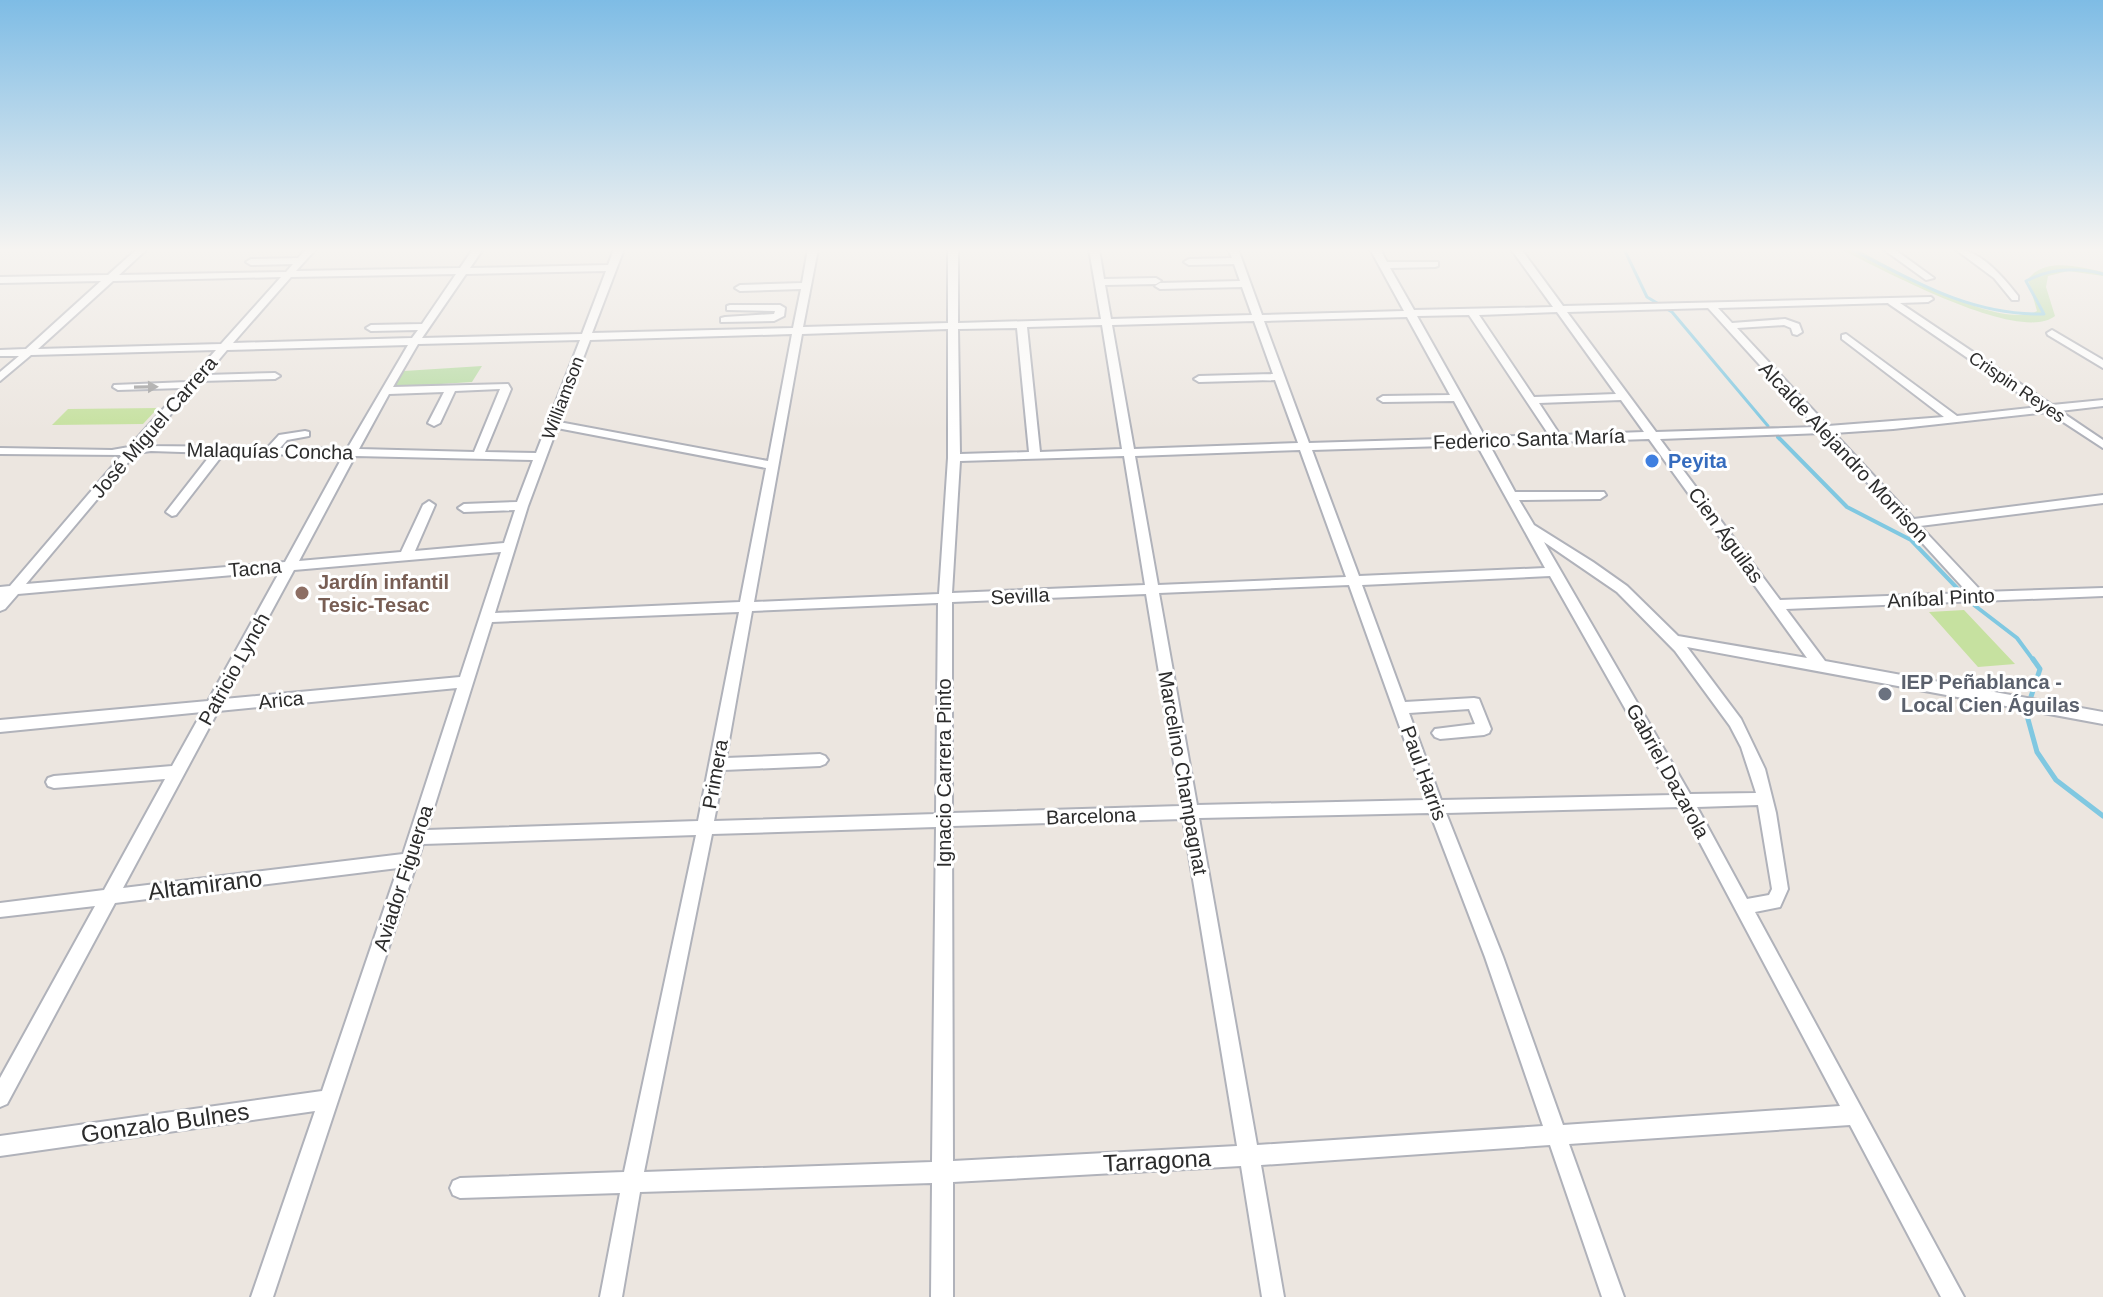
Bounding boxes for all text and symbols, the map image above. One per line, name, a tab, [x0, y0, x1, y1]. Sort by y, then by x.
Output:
street label: Crispin Reyes	[1965, 347, 2069, 427]
street label: José Miguel Carrera	[87, 351, 222, 502]
street label: Williamson	[538, 354, 588, 442]
street label: Alcalde Alejandro Morrison	[1755, 358, 1933, 546]
one-way arrow	[134, 381, 159, 394]
street label: Federico Santa María	[1433, 425, 1626, 453]
street label: Malaquías Concha	[186, 439, 354, 463]
place label: Peyita	[1668, 450, 1728, 472]
marker: Peyita	[1643, 452, 1661, 470]
street label: Cien Águilas	[1684, 483, 1768, 587]
street label: Tacna	[227, 555, 283, 581]
place label: Jardín infantil Tesic-Tesac	[318, 571, 449, 616]
street label: Sevilla	[990, 583, 1051, 609]
marker: Jardín infantil Tesic-Tesac	[293, 584, 311, 602]
street label: Aníbal Pinto	[1887, 584, 1995, 612]
street label: Patricio Lynch	[194, 609, 274, 729]
street label: Marcelino Champagnat	[1154, 669, 1212, 877]
place label: IEP Peñablanca - Local Cien Águilas	[1901, 671, 2080, 716]
street label: Ignacio Carrera Pinto	[933, 679, 955, 867]
marker: IEP Peñablanca - Local Cien Águilas	[1876, 685, 1894, 703]
street label: Arica	[257, 687, 306, 713]
street label: Gabriel Dazarola	[1622, 700, 1714, 843]
street label: Paul Harris	[1397, 723, 1451, 823]
street label: Primera	[698, 737, 732, 810]
street label: Aviador Figueroa	[369, 802, 437, 954]
street label: Barcelona	[1046, 803, 1137, 829]
street label: Altamirano	[146, 864, 264, 905]
street label: Gonzalo Bulnes	[79, 1097, 251, 1148]
street label: Tarragona	[1102, 1144, 1212, 1177]

